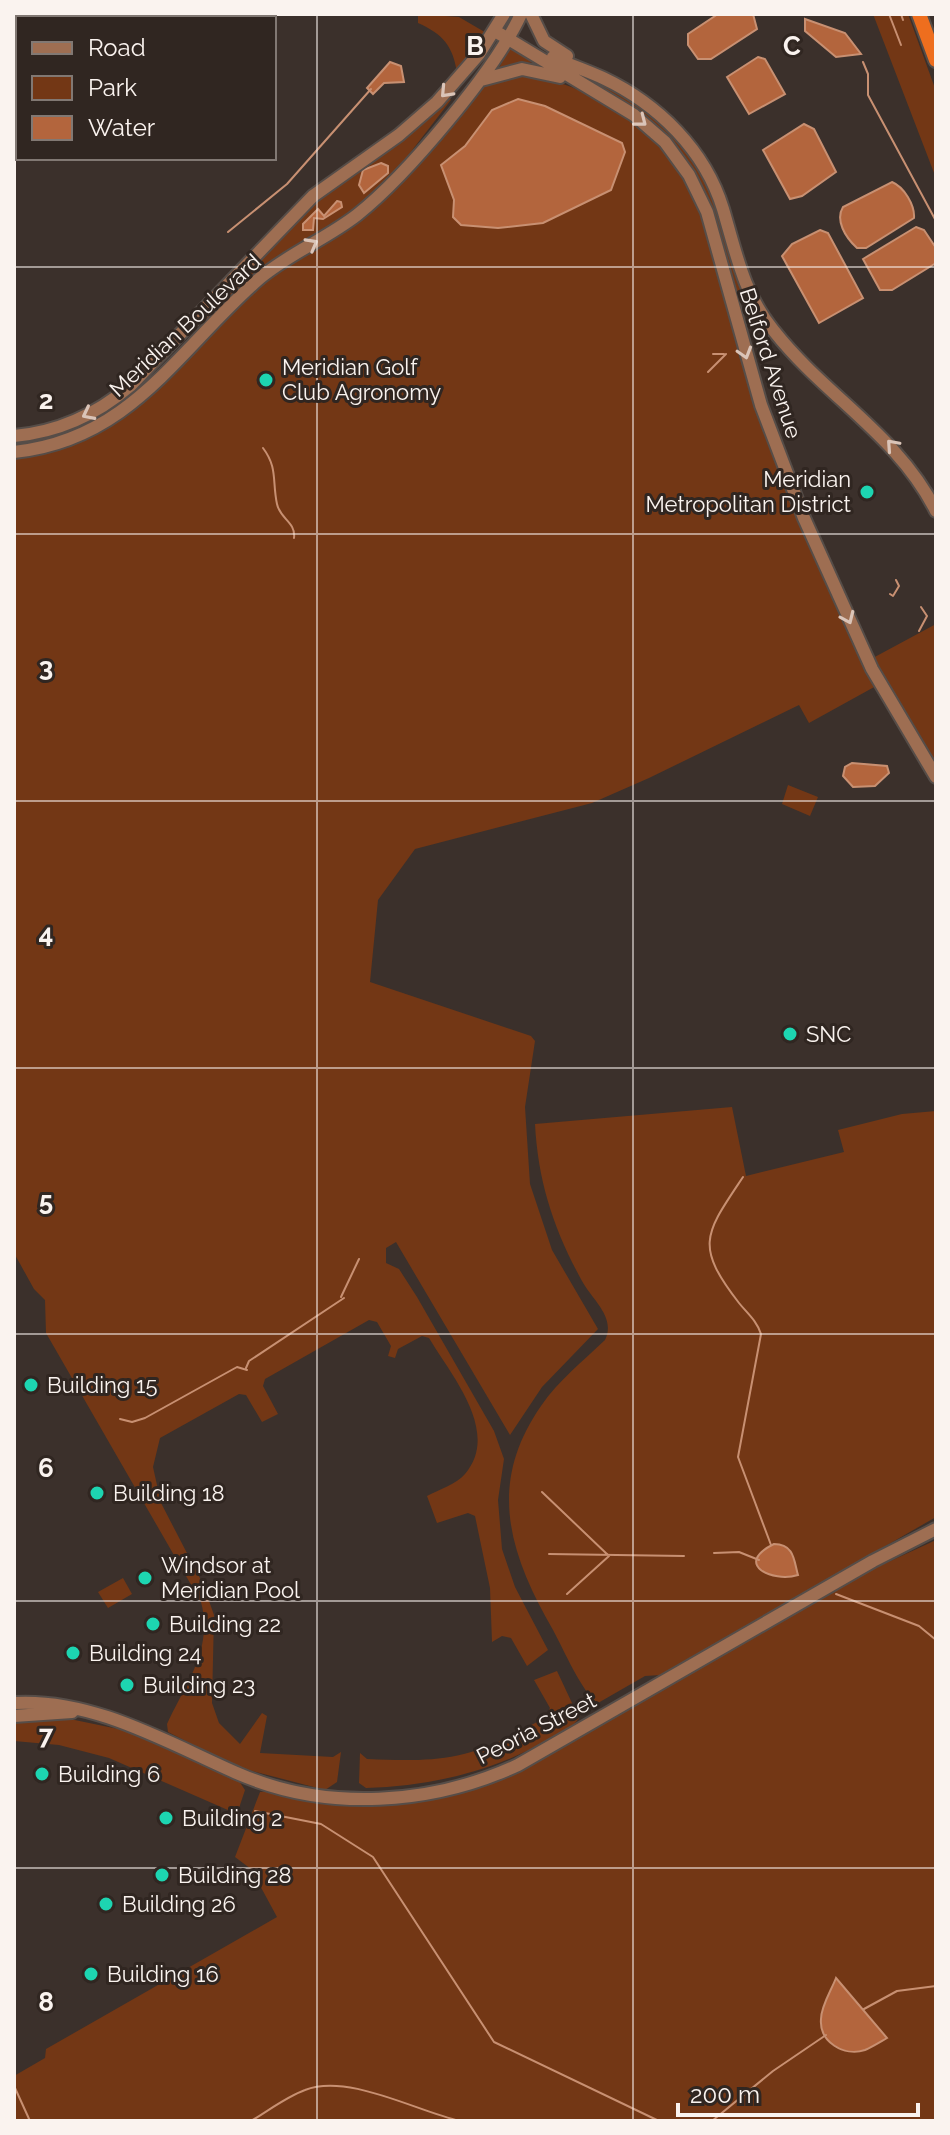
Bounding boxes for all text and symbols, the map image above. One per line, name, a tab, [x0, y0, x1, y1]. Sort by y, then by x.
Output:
legend	[16, 16, 276, 160]
text: B	[466, 31, 484, 61]
text: C	[783, 31, 801, 61]
text: Road	[88, 33, 146, 62]
text: Park	[88, 73, 137, 102]
one-way arrow	[441, 83, 456, 97]
one-way arrow	[632, 111, 647, 125]
text: Water	[88, 113, 156, 142]
one-way arrow	[304, 238, 318, 254]
street label: Meridian Boulevard	[104, 248, 266, 402]
street label: Belford Avenue	[734, 284, 808, 442]
one-way arrow	[736, 346, 752, 360]
place label: Meridian Golf Club Agronomy	[282, 354, 441, 405]
marker: Meridian Golf Club Agronomy	[257, 371, 275, 389]
text: 2	[39, 385, 53, 415]
one-way arrow	[82, 405, 97, 420]
one-way arrow	[887, 440, 901, 455]
place label: Meridian Metropolitan District	[646, 466, 852, 517]
marker: Meridian Metropolitan District	[858, 483, 876, 501]
one-way arrow	[838, 610, 854, 624]
text: 3	[39, 652, 53, 682]
text: 4	[39, 919, 53, 949]
place label: SNC	[806, 1021, 851, 1047]
marker: SNC	[781, 1025, 799, 1043]
text: 5	[39, 1186, 53, 1216]
place label: Building 15	[47, 1372, 157, 1398]
marker: Building 15	[22, 1376, 40, 1394]
text: 6	[38, 1453, 54, 1483]
place label: Building 18	[113, 1480, 224, 1506]
marker: Building 18	[88, 1484, 106, 1502]
place label: Windsor at Meridian Pool	[161, 1552, 300, 1603]
marker: Windsor at Meridian Pool	[136, 1569, 154, 1587]
place label: Building 22	[169, 1611, 281, 1637]
marker: Building 22	[144, 1615, 162, 1633]
place label: Building 24	[89, 1640, 202, 1666]
marker: Building 24	[64, 1644, 82, 1662]
place label: Building 23	[143, 1672, 255, 1698]
marker: Building 23	[118, 1676, 136, 1694]
street label: Peoria Street	[472, 1686, 601, 1769]
text: 7	[39, 1720, 54, 1750]
place label: Building 6	[58, 1761, 160, 1787]
marker: Building 6	[33, 1765, 51, 1783]
place label: Building 2	[182, 1805, 282, 1831]
marker: Building 2	[157, 1809, 175, 1827]
place label: Building 28	[178, 1862, 292, 1888]
marker: Building 28	[153, 1866, 171, 1884]
place label: Building 26	[122, 1891, 236, 1917]
marker: Building 26	[97, 1895, 115, 1913]
place label: Building 16	[107, 1961, 219, 1987]
marker: Building 16	[82, 1965, 100, 1983]
text: 8	[38, 1987, 54, 2017]
scale bar	[678, 2067, 918, 2117]
text: 200 m	[690, 2080, 760, 2109]

